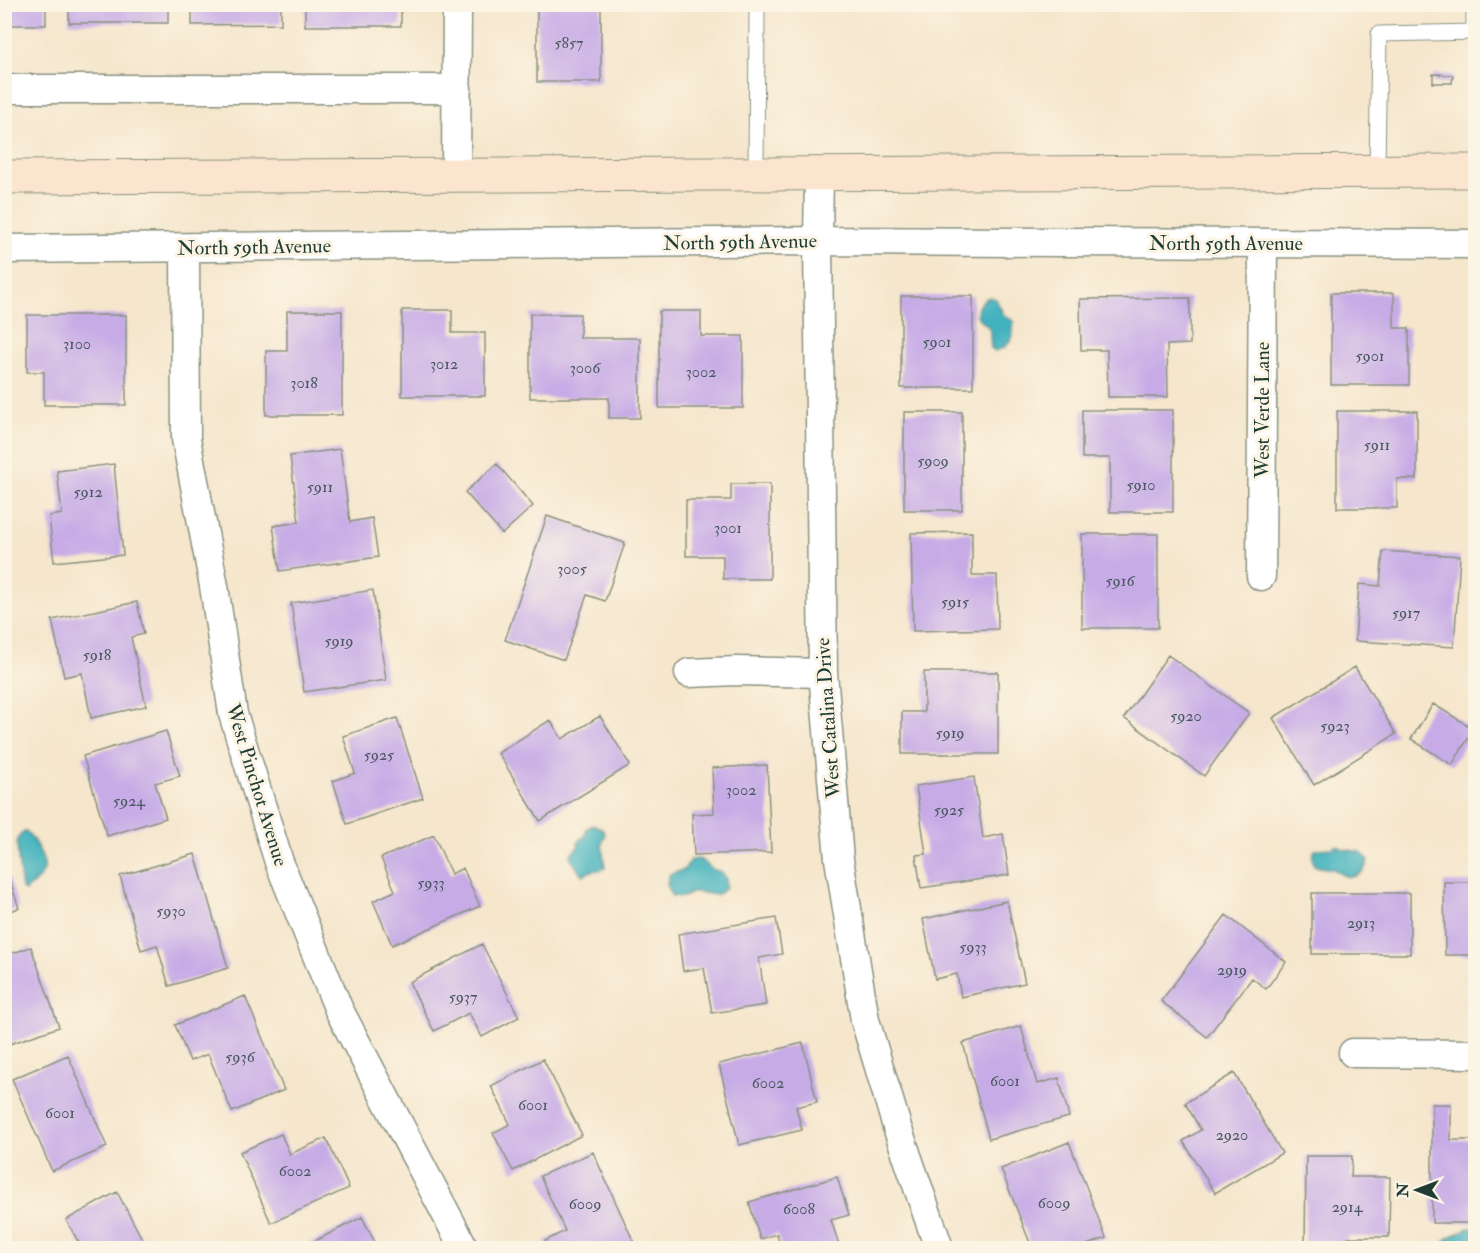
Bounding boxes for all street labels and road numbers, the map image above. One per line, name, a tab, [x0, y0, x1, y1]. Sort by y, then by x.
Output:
street label: North 59th Avenue	[663, 228, 817, 256]
street label: North 59th Avenue	[1149, 231, 1303, 256]
street label: North 59th Avenue	[177, 233, 331, 261]
street label: West Verde Lane	[1250, 342, 1275, 479]
street label: West Catalina Drive	[810, 637, 846, 800]
street label: West Pinchot Avenue	[220, 700, 294, 869]

